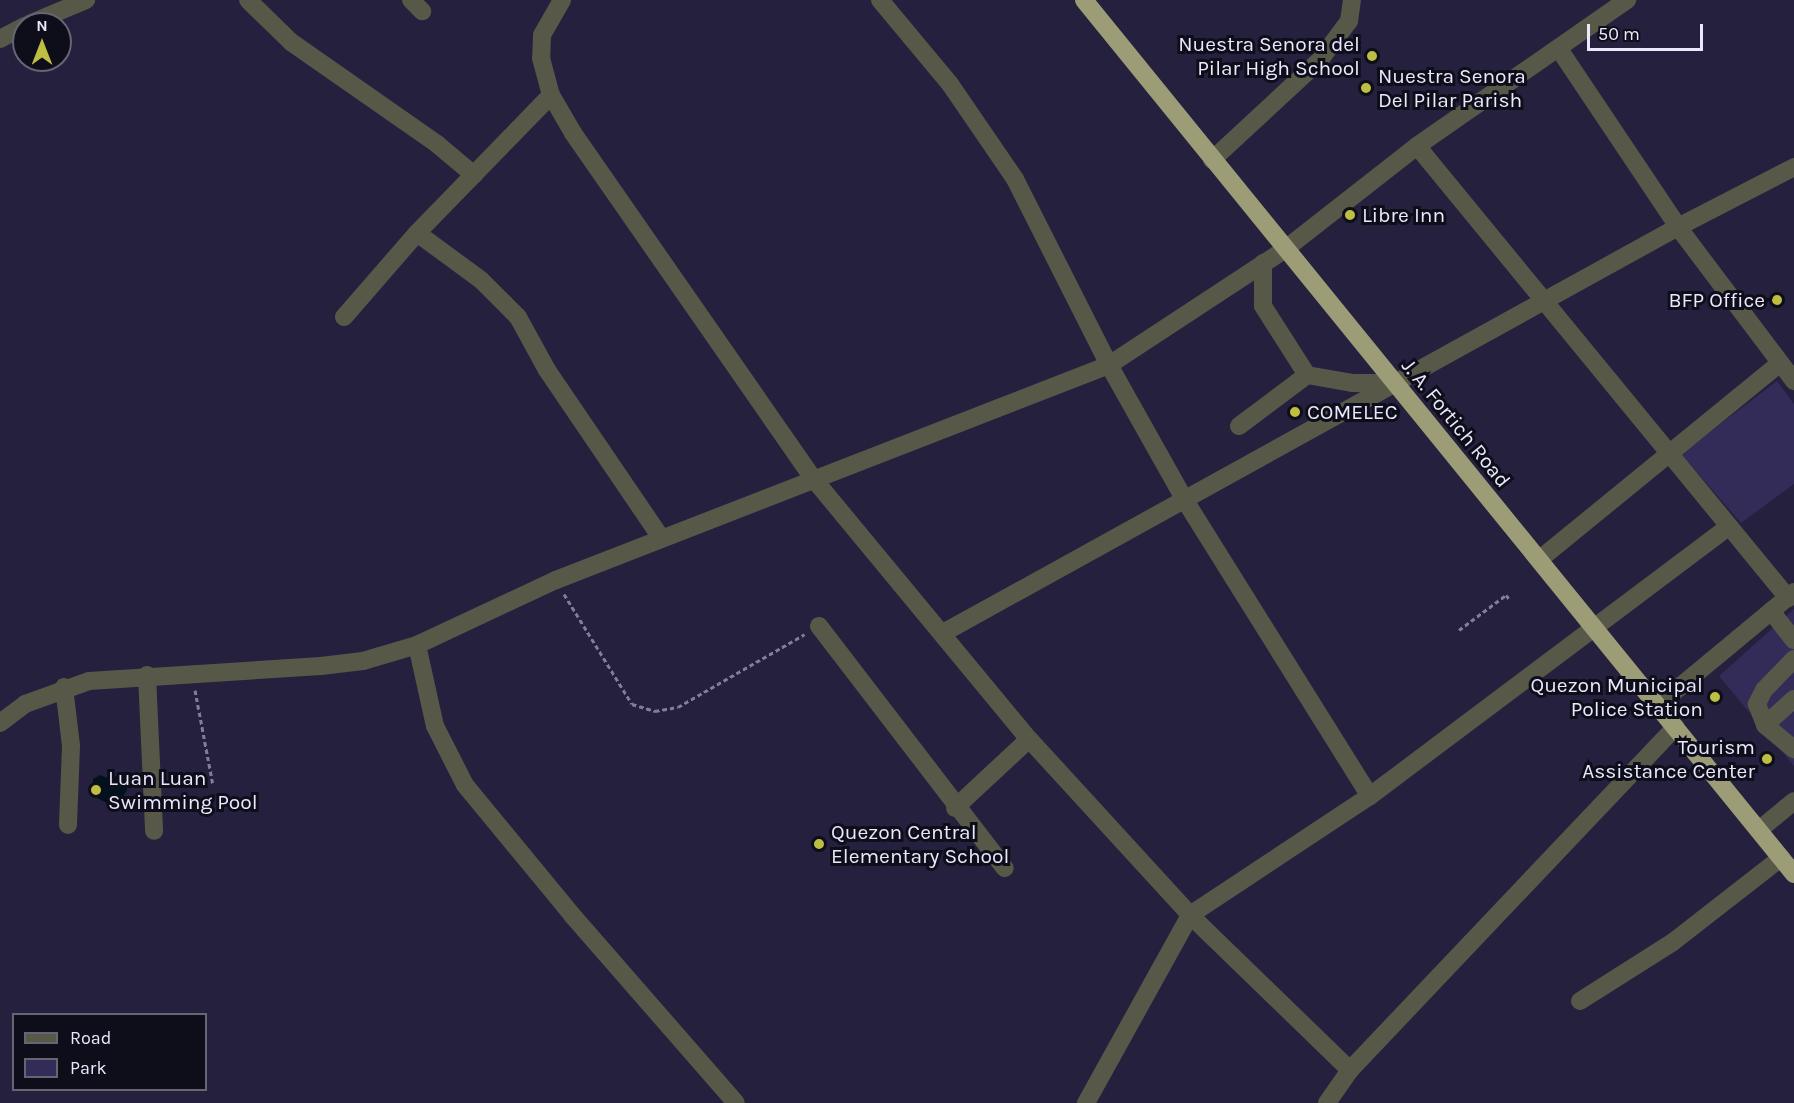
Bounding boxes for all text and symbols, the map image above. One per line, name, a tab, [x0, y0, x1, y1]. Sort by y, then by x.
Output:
north arrow	[12, 12, 72, 72]
scale bar	[1590, 12, 1706, 50]
text: N	[36, 16, 48, 35]
text: 50 m	[1598, 23, 1640, 45]
place label: Nuestra Senora del Pilar High School	[1178, 31, 1360, 81]
marker: Nuestra Senora del Pilar High School	[1365, 49, 1379, 63]
place label: Nuestra Senora Del Pilar Parish	[1378, 63, 1526, 113]
marker: Nuestra Senora Del Pilar Parish	[1359, 81, 1373, 95]
place label: Libre Inn	[1362, 202, 1445, 228]
marker: Libre Inn	[1343, 208, 1357, 222]
place label: BFP Office	[1669, 287, 1765, 313]
marker: BFP Office	[1770, 293, 1784, 307]
street label: J. A. Fortich Road	[1396, 353, 1516, 493]
place label: COMELEC	[1307, 399, 1398, 425]
marker: COMELEC	[1288, 405, 1302, 419]
place label: Quezon Municipal Police Station	[1530, 672, 1703, 722]
marker: Quezon Municipal Police Station	[1708, 690, 1722, 704]
place label: Tourism Assistance Center	[1582, 734, 1755, 784]
marker: Tourism Assistance Center	[1760, 752, 1774, 766]
place label: Luan Luan Swimming Pool	[108, 765, 258, 815]
marker: Luan Luan Swimming Pool	[89, 783, 103, 797]
place label: Quezon Central Elementary School	[831, 819, 1009, 869]
marker: Quezon Central Elementary School	[812, 837, 826, 851]
legend	[12, 1013, 207, 1091]
text: Road	[70, 1027, 111, 1049]
text: Park	[70, 1057, 107, 1079]

